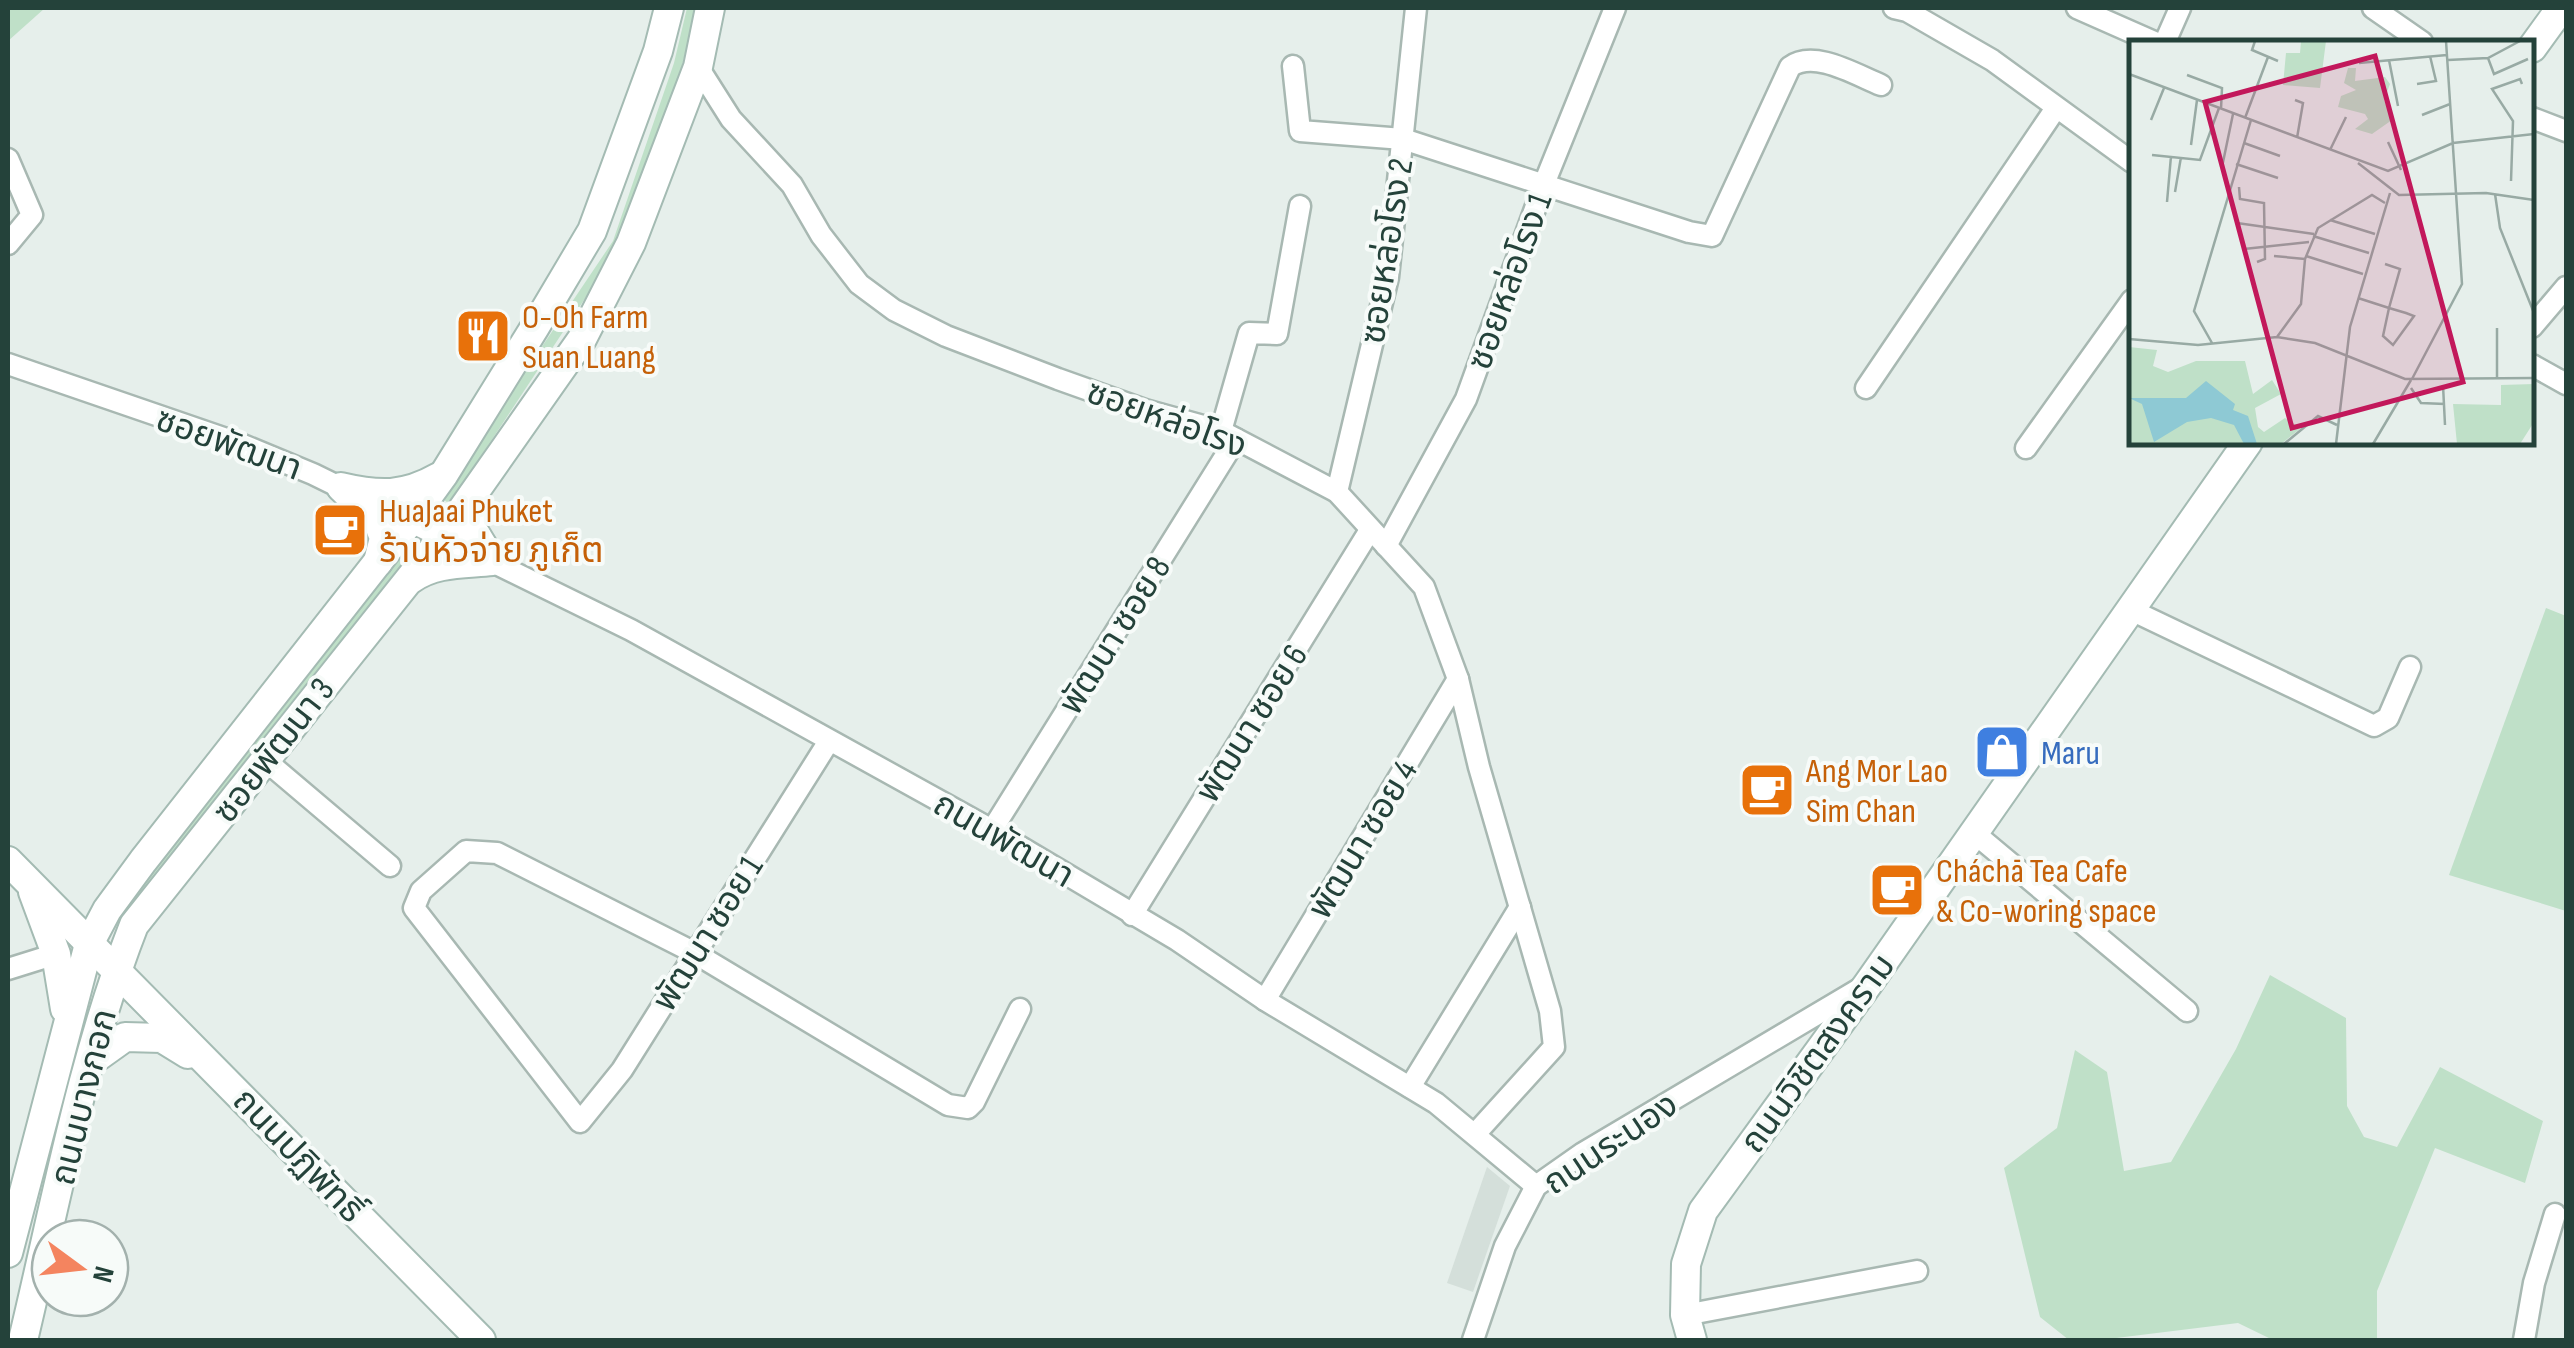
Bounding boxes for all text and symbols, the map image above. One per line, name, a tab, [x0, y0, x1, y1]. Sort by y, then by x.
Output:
inset map	[2129, 40, 2534, 445]
street label: ซอยหล่อโรง 2	[1352, 155, 1423, 347]
street label: ซอยหล่อโรง 1	[1459, 187, 1562, 376]
place label: O-Oh Farm Suan Luang	[522, 296, 656, 379]
restaurant icon: O-Oh Farm Suan Luang	[453, 306, 513, 366]
street label: ซอยหล่อโรง	[1081, 371, 1252, 468]
street label: ซอยพัฒนา	[150, 398, 307, 491]
place label: HuaJaai Phuket ร้านหัวจ่าย ภูเก็ต	[379, 490, 603, 573]
cafe icon: HuaJaai Phuket ร้านหัวจ่าย ภูเก็ต	[310, 500, 370, 560]
street label: พัฒนา ซอย 8	[1050, 549, 1181, 723]
street label: พัฒนา ซอย 6	[1187, 637, 1318, 811]
street label: ซอยพัฒนา 3	[204, 670, 344, 832]
shop icon: Maru	[1972, 722, 2032, 782]
place label: Maru	[2041, 732, 2100, 775]
place label: Ang Mor Lao Sim Chan	[1805, 750, 1948, 833]
street label: พัฒนา ซอย 4	[1299, 753, 1427, 927]
cafe icon: Ang Mor Lao Sim Chan	[1737, 760, 1797, 820]
street label: ถนนพัฒนา	[925, 783, 1081, 898]
street label: พัฒนา ซอย 1	[644, 848, 773, 1020]
place label: Cháchā Tea Cafe & Co-woring space	[1936, 850, 2157, 933]
cafe icon: Cháchā Tea Cafe & Co-woring space	[1867, 860, 1927, 920]
street label: ถนนวิชิตสงคราม	[1732, 946, 1905, 1162]
street label: ถนนบางกอก	[42, 1005, 127, 1190]
street label: ถนนปฏิพัทธิ์	[223, 1080, 373, 1233]
street label: ถนนระนอง	[1535, 1084, 1686, 1205]
north arrow	[30, 1218, 130, 1318]
text: N	[85, 1263, 121, 1286]

